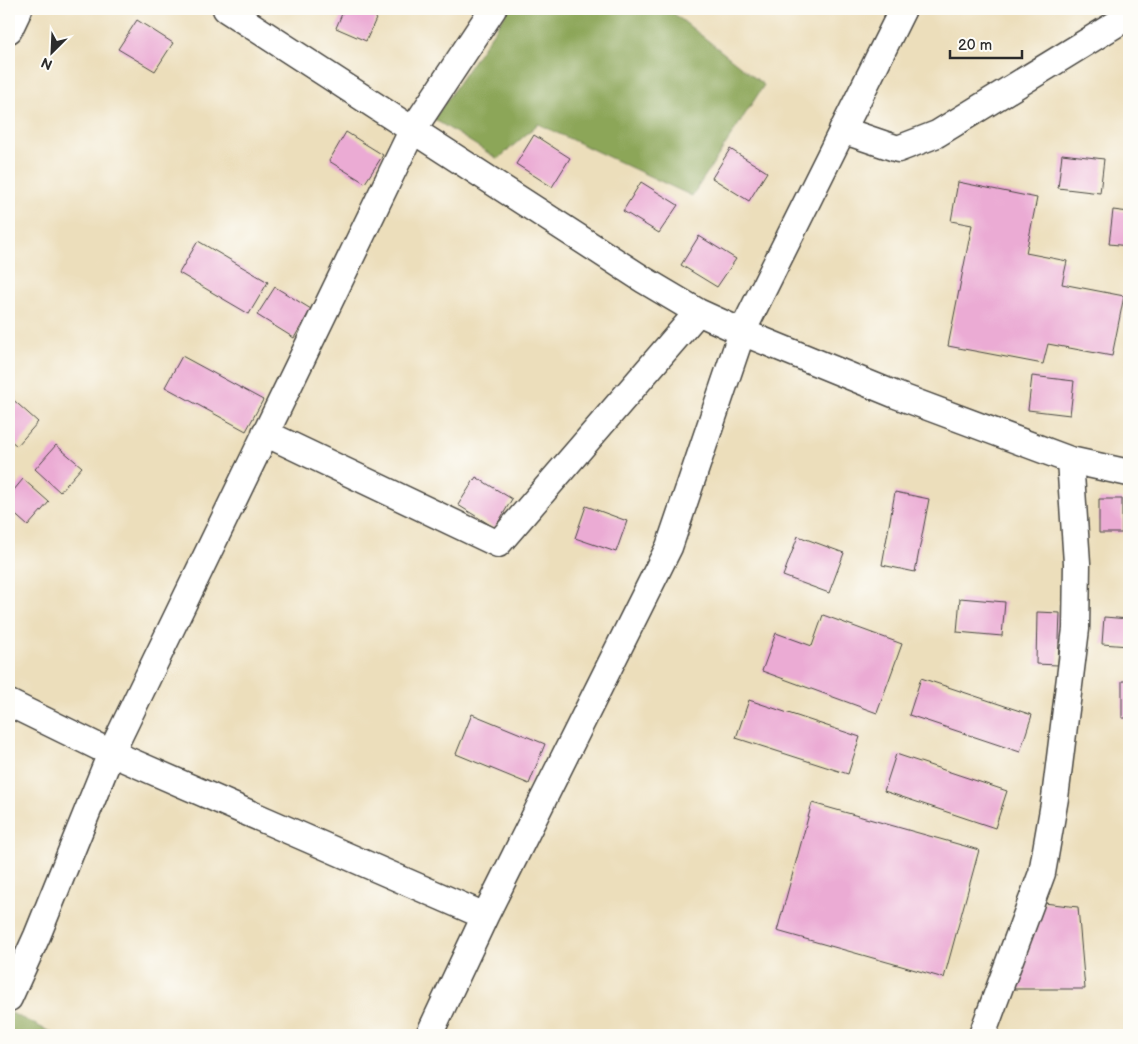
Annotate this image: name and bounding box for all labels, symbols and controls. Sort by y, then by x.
north arrow [28,28,78,78]
scale bar [950,28,1023,60]
text: 20 m [958,36,992,55]
text: N [39,54,55,73]

